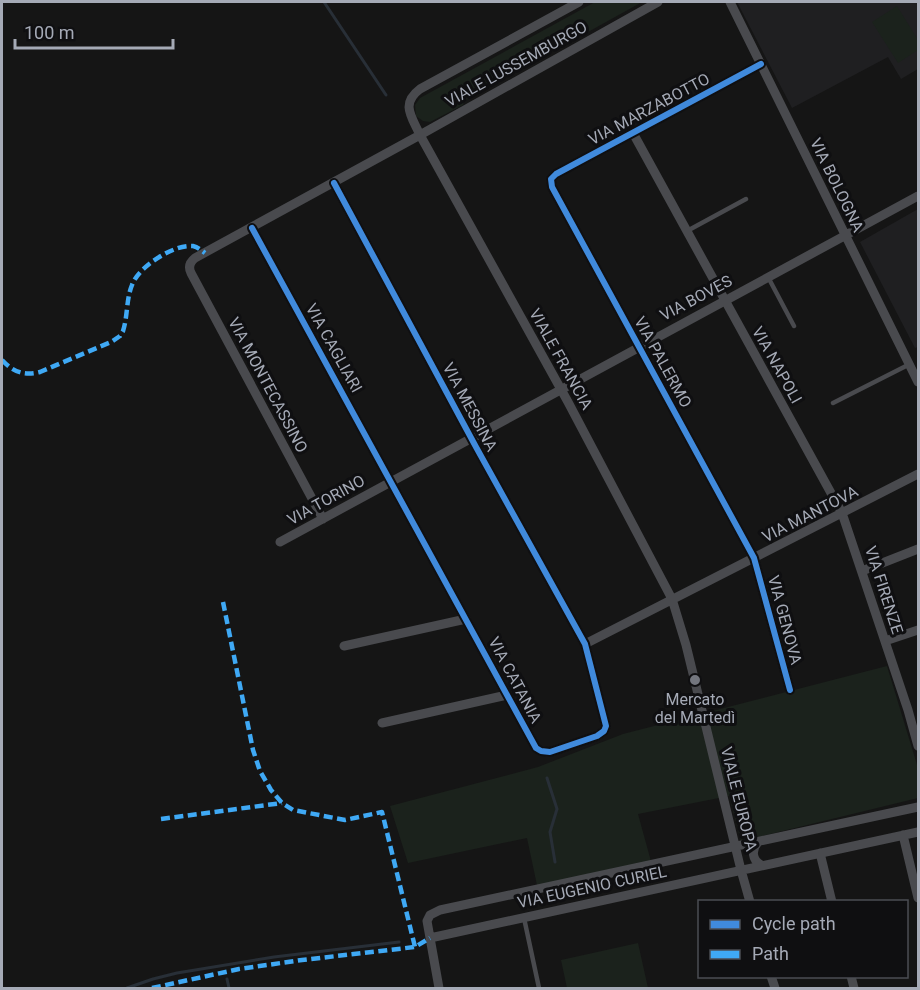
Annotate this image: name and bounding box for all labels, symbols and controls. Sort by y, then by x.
scale bar [15,12,172,50]
street label: VIALE LUSSEMBURGO [442,17,590,111]
text: 100 m [24,22,75,43]
street label: VIA MARZABOTTO [585,69,713,149]
street label: VIA BOLOGNA [806,135,868,236]
street label: VIA BOVES [657,271,735,325]
street label: VIA CAGLIARI [302,300,366,396]
street label: VIALE FRANCIA [525,305,597,413]
street label: VIA PALERMO [630,313,696,411]
street label: VIA MONTECASSINO [224,314,312,456]
street label: VIA NAPOLI [748,323,806,407]
street label: VIA MESSINA [439,359,502,455]
street label: VIA TORINO [284,471,368,529]
street label: VIA MANTOVA [759,481,862,546]
street label: VIA FIRENZE [861,544,907,636]
street label: VIA GENOVA [764,573,806,667]
street label: VIA CATANIA [484,634,546,727]
marker: Mercato del Martedì [688,673,702,687]
place label: Mercato del Martedì [655,690,735,727]
street label: VIALE EUROPA [717,745,761,854]
street label: VIA EUGENIO CURIEL [516,862,669,912]
legend [698,900,908,978]
text: Cycle path [752,913,836,934]
text: Path [752,943,789,964]

